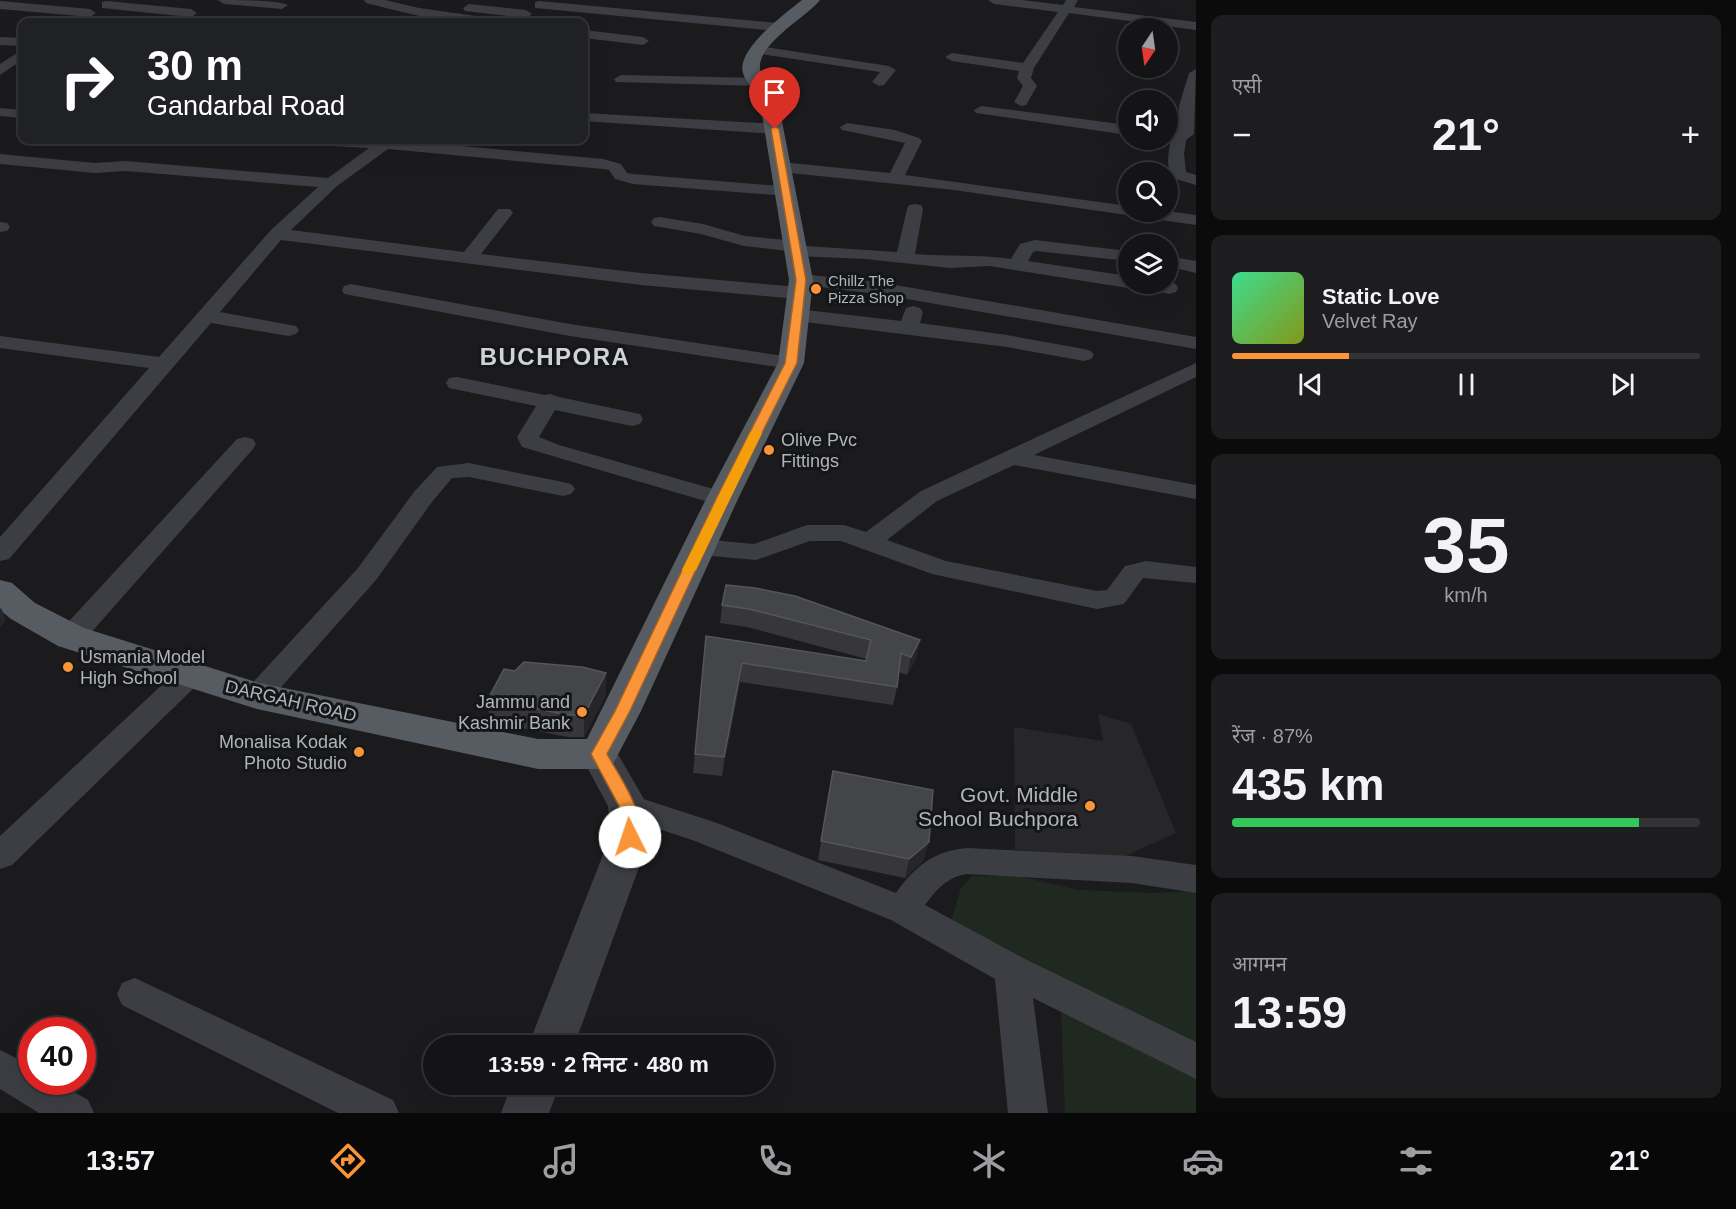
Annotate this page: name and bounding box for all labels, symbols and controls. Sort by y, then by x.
north arrow [1118,18,1178,78]
map controls [1118,18,1178,294]
icon: right [48,42,126,120]
text: 30 m [147,42,243,89]
pin [749,67,800,129]
text: एसी [1232,75,1262,97]
icon: arrive [758,76,791,109]
button: sound [1118,90,1178,150]
text: Gandarbal Road [147,91,345,121]
text: 21° [1432,109,1500,160]
text: − [1232,116,1251,153]
text: + [1681,116,1700,153]
button: search [1118,162,1178,222]
button: layers [1118,234,1178,294]
place label: Chillz The Pizza Shop [828,272,904,306]
marker: Chillz The Pizza Shop [809,282,823,296]
text: Static Love [1322,284,1439,309]
text: Velvet Ray [1322,310,1418,332]
district label: BUCHPORA [480,343,630,370]
icon: previous [1294,368,1327,401]
icon: pause [1450,368,1483,401]
icon: next [1606,368,1639,401]
place label: Olive Pvc Fittings [781,430,857,471]
marker: Olive Pvc Fittings [762,443,776,457]
text: 35 [1423,501,1509,589]
text: km/h [1444,584,1488,606]
place label: Usmania Model High School [80,647,205,688]
marker: Usmania Model High School [61,660,75,674]
street label: DARGAH ROAD [223,676,359,726]
place label: Jammu and Kashmir Bank [458,692,571,733]
marker: Jammu and Kashmir Bank [575,705,589,719]
text: रेंज · 87% [1232,725,1313,747]
place label: Monalisa Kodak Photo Studio [219,732,348,773]
marker: Monalisa Kodak Photo Studio [352,745,366,759]
text: 435 km [1232,759,1385,810]
place label: Govt. Middle School Buchpora [918,783,1078,830]
marker: Govt. Middle School Buchpora [1083,799,1097,813]
position arrow [598,805,662,869]
text: आगमन [1232,953,1287,975]
text: 13:59 [1232,987,1347,1038]
speed limit sign: 40 [18,1017,96,1095]
text: 13:59 · 2 मिनट · 480 m [488,1052,709,1077]
icon: directions [327,1140,369,1182]
icon: music [540,1140,582,1182]
icon: phone [754,1140,796,1182]
icon: climate [968,1140,1010,1182]
icon: car [1182,1140,1224,1182]
icon: filters [1395,1140,1437,1182]
text: 13:57 [86,1146,155,1176]
text: 21° [1609,1146,1650,1176]

